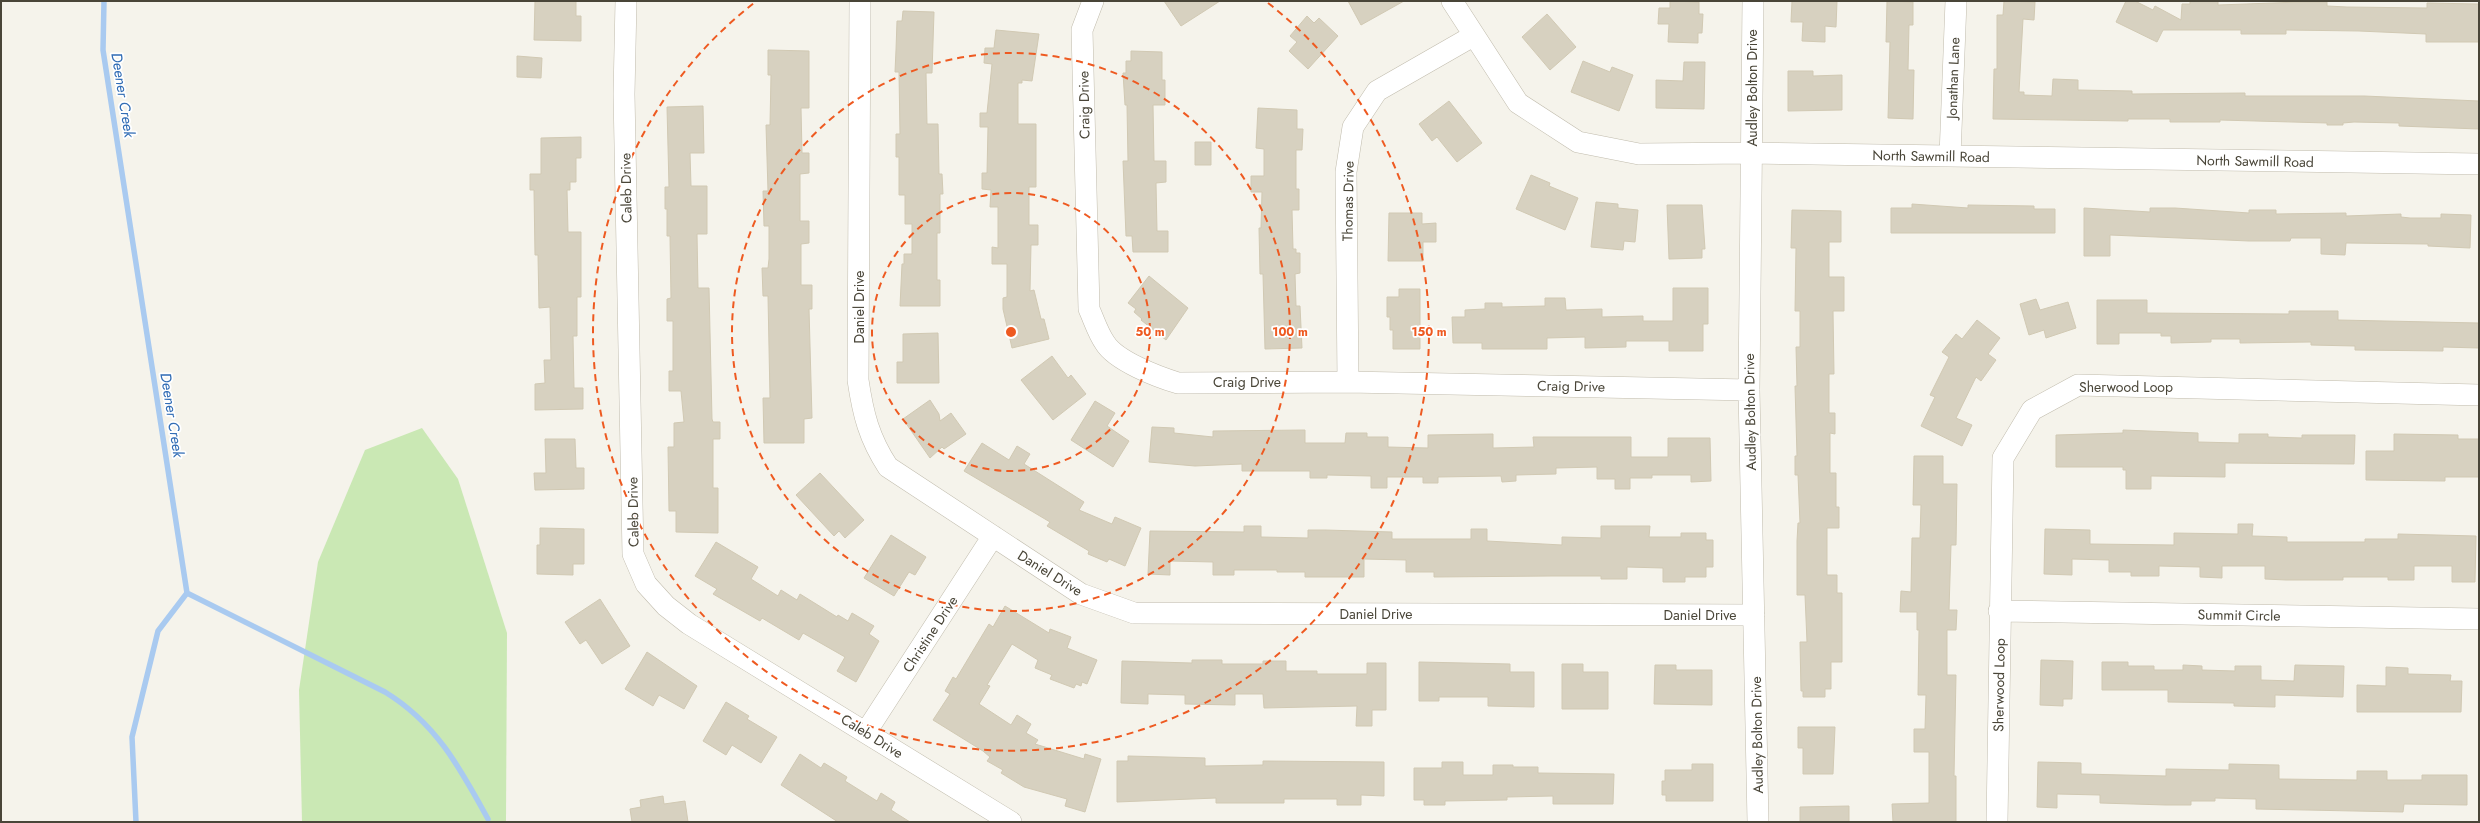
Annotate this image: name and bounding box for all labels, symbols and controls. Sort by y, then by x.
street label: Audley Bolton Drive [1742,29,1762,147]
street label: Jonathan Lane [1942,37,1964,121]
water label: Deener Creek [105,51,141,140]
street label: Craig Drive [1073,71,1095,139]
street label: North Sawmill Road [1872,145,1990,167]
street label: North Sawmill Road [2196,150,2314,172]
street label: Caleb Drive [615,153,637,223]
street label: Thomas Drive [1337,161,1359,241]
street label: Daniel Drive [849,271,869,344]
text: 50 m [1135,323,1165,341]
text: 100 m [1272,323,1308,341]
text: 150 m [1411,323,1447,341]
centre of rings [1004,325,1018,339]
street label: Audley Bolton Drive [1739,353,1761,471]
water label: Deener Creek [154,371,190,460]
street label: Craig Drive [1213,372,1281,392]
street label: Craig Drive [1537,375,1605,397]
street label: Sherwood Loop [2079,377,2173,397]
street label: Caleb Drive [622,477,644,547]
street label: Daniel Drive [1014,545,1086,601]
street label: Christine Drive [898,592,962,676]
street label: Daniel Drive [1340,604,1413,624]
street label: Summit Circle [2197,604,2281,626]
street label: Daniel Drive [1664,605,1737,625]
street label: Sherwood Loop [1988,638,2010,732]
street label: Audley Bolton Drive [1746,676,1768,794]
street label: Caleb Drive [837,709,907,763]

